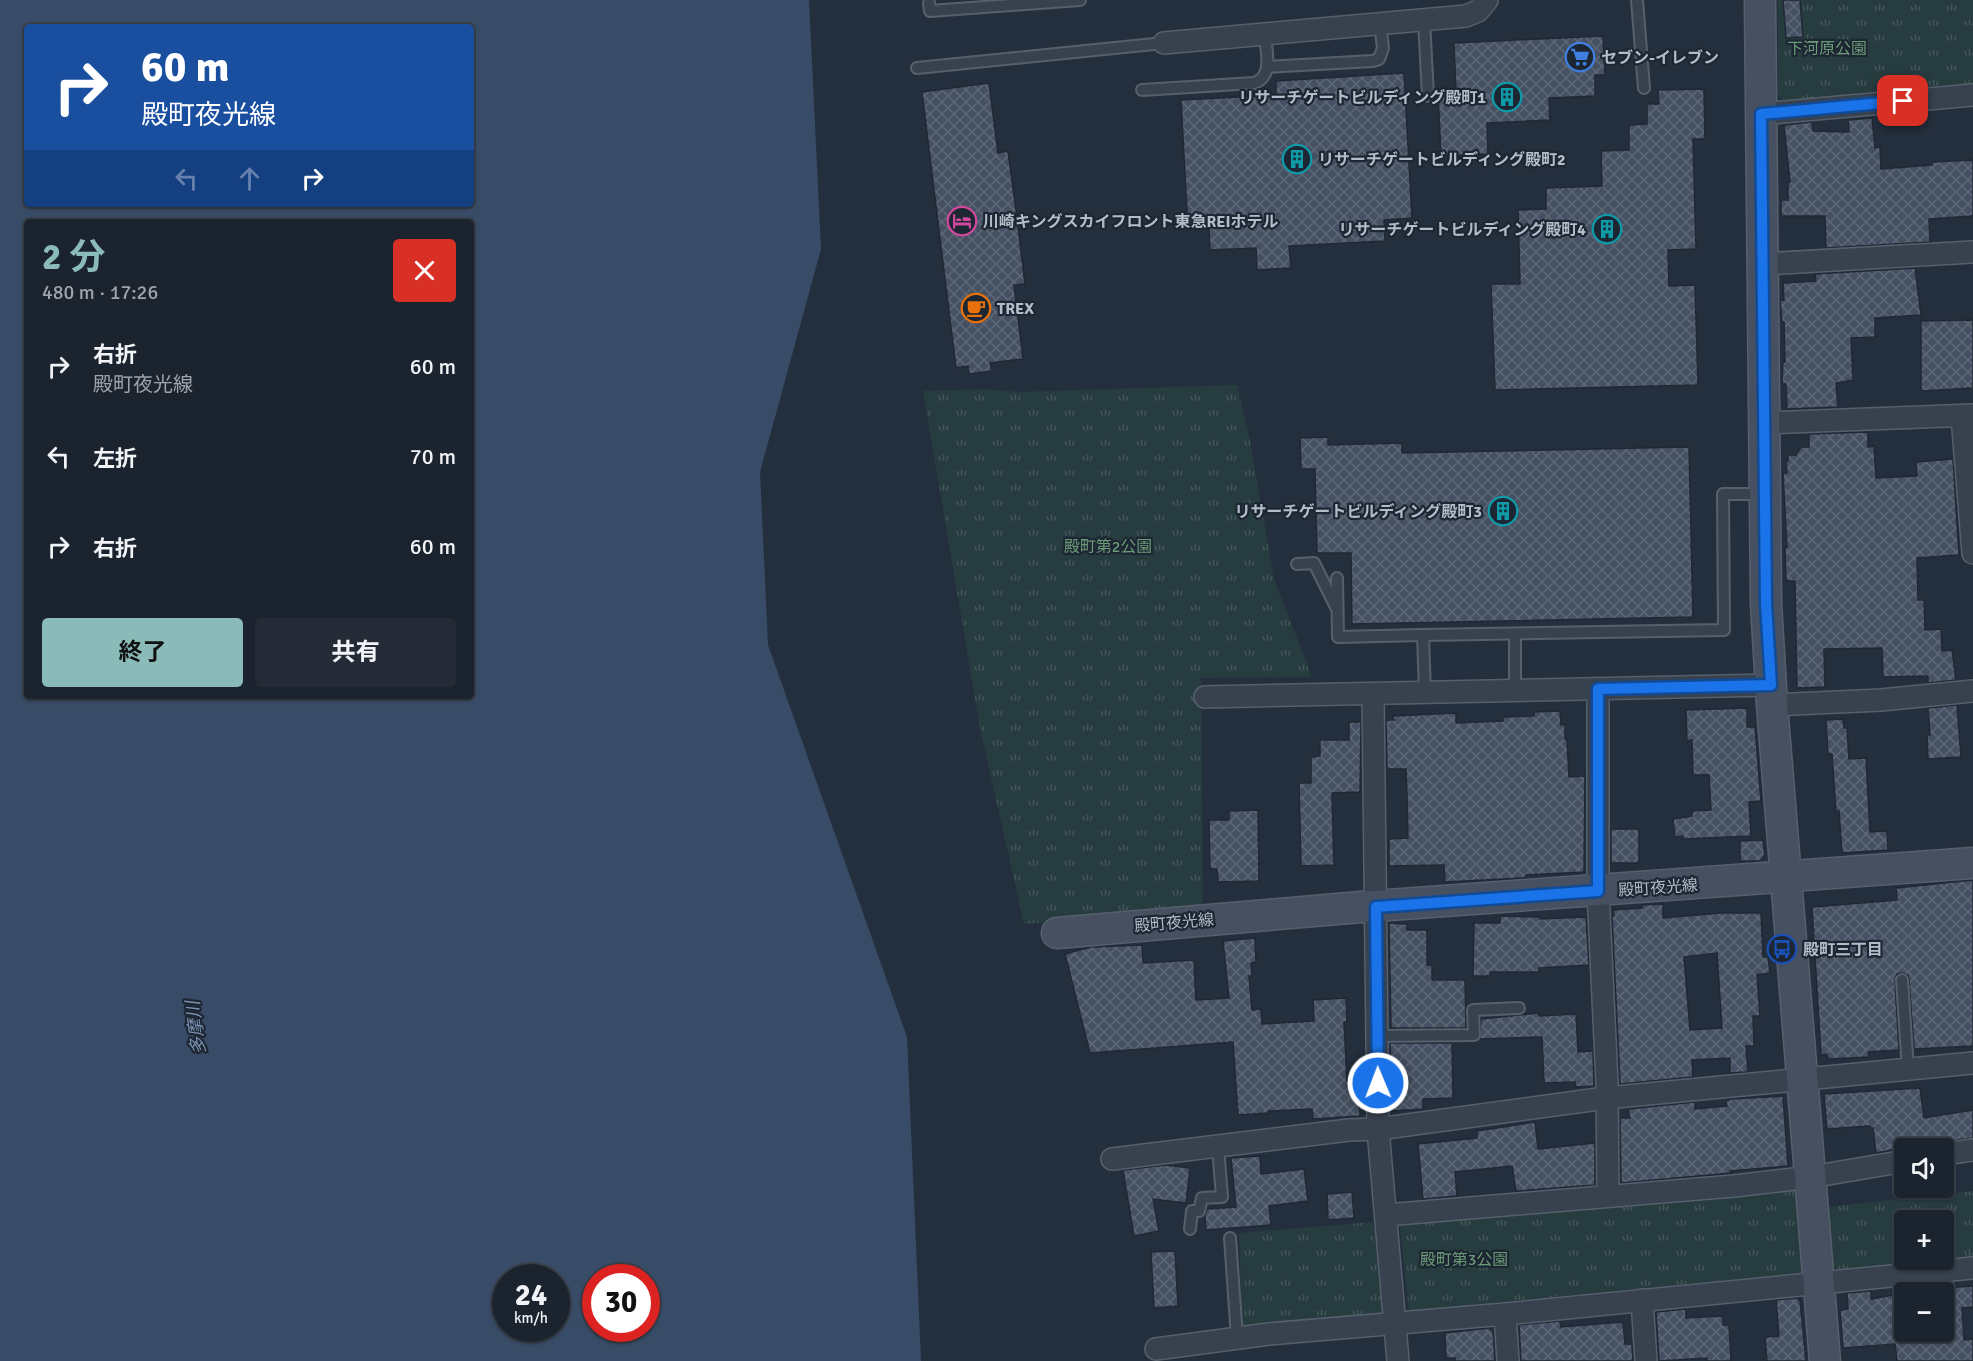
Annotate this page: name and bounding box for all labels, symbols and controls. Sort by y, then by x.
park label: 下河原公園 [1787,39,1867,59]
supermarket icon: セブン-イレブン [1564,41,1596,73]
text: 60 m [141,42,230,93]
icon: right [42,48,120,126]
place label: セブン-イレブン [1601,48,1719,68]
pin [1877,75,1928,126]
building icon: リサーチゲートビルディング殿町1 [1491,81,1523,113]
icon: arrive [1886,84,1919,117]
place label: リサーチゲートビルディング殿町1 [1238,88,1486,108]
text: 殿町夜光線 [141,99,276,132]
building icon: リサーチゲートビルディング殿町2 [1281,143,1313,175]
place label: リサーチゲートビルディング殿町2 [1318,150,1566,170]
icon: left [170,162,203,195]
icon: ahead [233,162,266,195]
icon: right [296,162,329,195]
hotel icon: 川崎キングスカイフロント東急REIホテル [946,205,978,237]
place label: 川崎キングスカイフロント東急REIホテル [983,212,1279,232]
building icon: リサーチゲートビルディング殿町4 [1591,213,1623,245]
place label: リサーチゲートビルディング殿町4 [1338,220,1586,240]
text: 2 分 [42,235,105,280]
button: close [393,239,456,302]
text: 480 m · 17:26 [42,280,158,305]
cafe icon: TREX [960,292,992,324]
place label: TREX [997,299,1034,319]
text: 右折 [93,341,137,368]
icon: right [42,350,75,383]
text: 60 m [410,353,456,380]
text: 殿町夜光線 [93,372,193,397]
icon: left [42,440,75,473]
text: 70 m [410,443,456,470]
text: 左折 [93,445,137,472]
building icon: リサーチゲートビルディング殿町3 [1487,495,1519,527]
place label: リサーチゲートビルディング殿町3 [1234,502,1482,522]
icon: right [42,530,75,563]
text: 60 m [410,533,456,560]
text: 右折 [93,535,137,562]
park label: 殿町第2公園 [1064,537,1152,557]
button: 終了 [42,618,243,687]
button: 共有 [255,618,456,687]
street label: 殿町夜光線 [1617,875,1699,901]
street label: 殿町夜光線 [1133,910,1215,936]
bus stop icon: 殿町三丁目 [1766,933,1798,965]
place label: 殿町三丁目 [1803,940,1883,960]
water label: 多摩川 [182,998,210,1056]
position arrow [1346,1051,1410,1115]
map controls [1894,1138,1954,1342]
button: sound [1894,1138,1954,1198]
button: + [1894,1210,1954,1270]
park label: 殿町第3公園 [1420,1250,1508,1270]
speed limit sign: 30 [582,1264,660,1342]
text: 24 [515,1277,547,1314]
button: − [1894,1282,1954,1342]
text: km/h [514,1309,548,1327]

